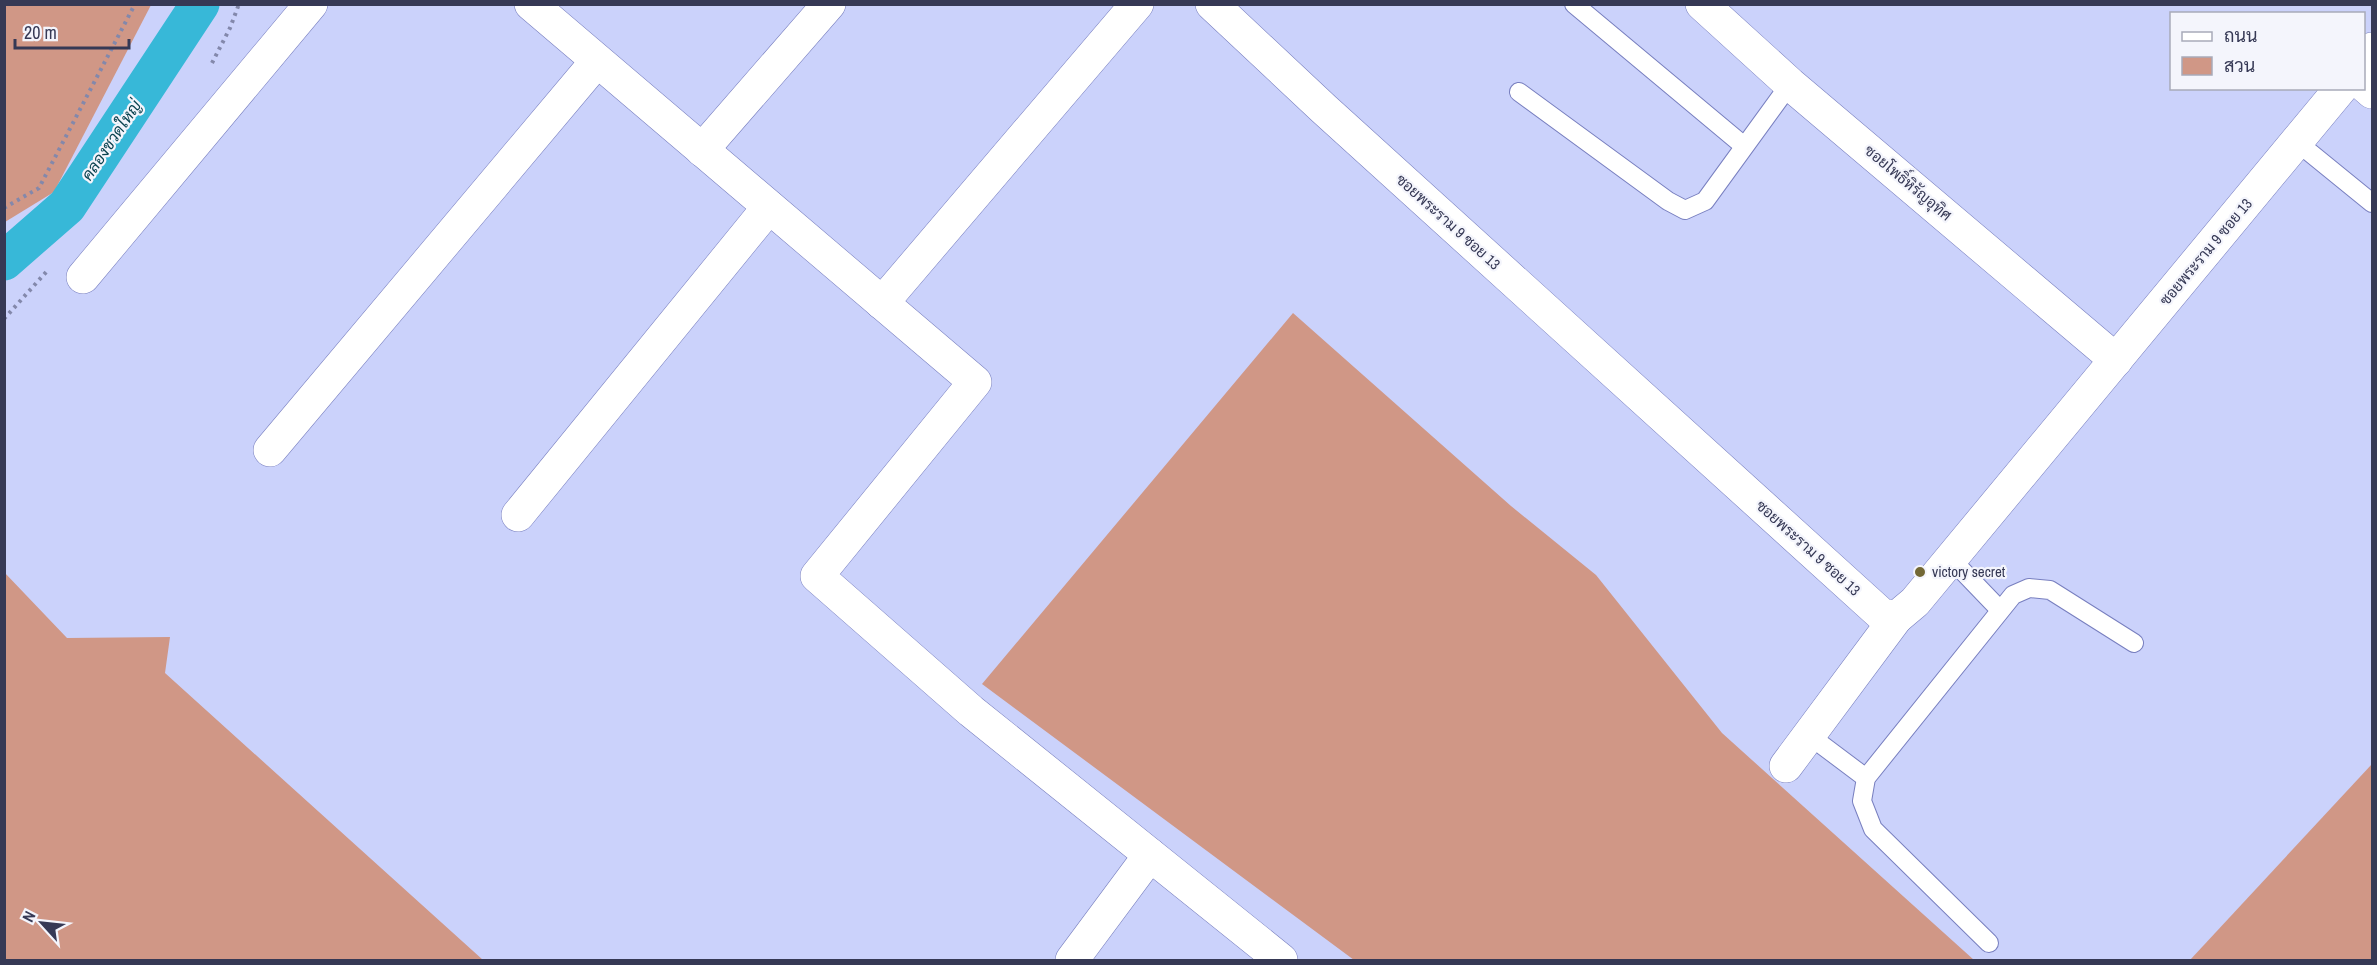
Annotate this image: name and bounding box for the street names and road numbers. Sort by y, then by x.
street label: ซอยโพธิ์หิรัญอุทิศ [1859,137,1959,226]
street label: ซอยพระราม 9 ซอย 13 [1392,169,1505,274]
street label: ซอยพระราม 9 ซอย 13 [2155,194,2257,310]
street label: ซอยพระราม 9 ซอย 13 [1752,495,1865,600]

